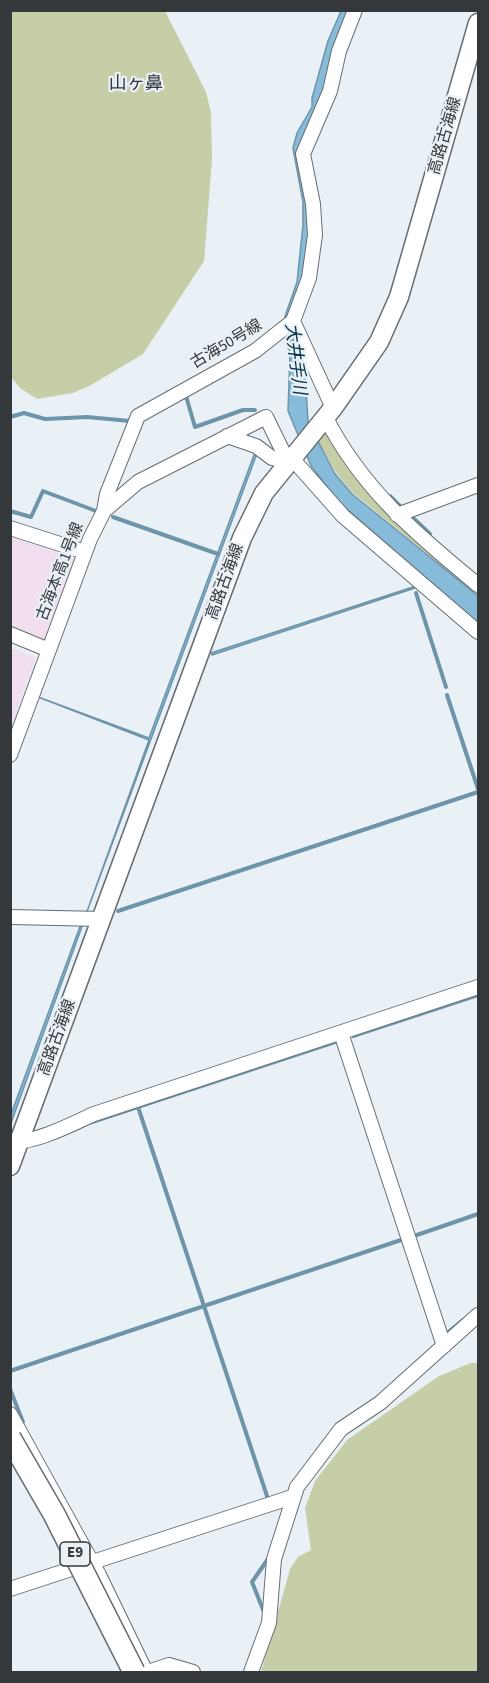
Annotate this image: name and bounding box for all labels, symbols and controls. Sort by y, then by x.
district label: 山ヶ鼻 [109,74,163,96]
street label: 高路古海線 [426,95,466,177]
street label: 古海50号線 [188,316,266,374]
water label: 大井手川 [279,322,309,396]
street label: 古海本高1号線 [33,520,89,624]
street label: 高路古海線 [203,541,249,623]
street label: 高路古海線 [35,997,81,1079]
road number: E9 [60,1542,90,1566]

